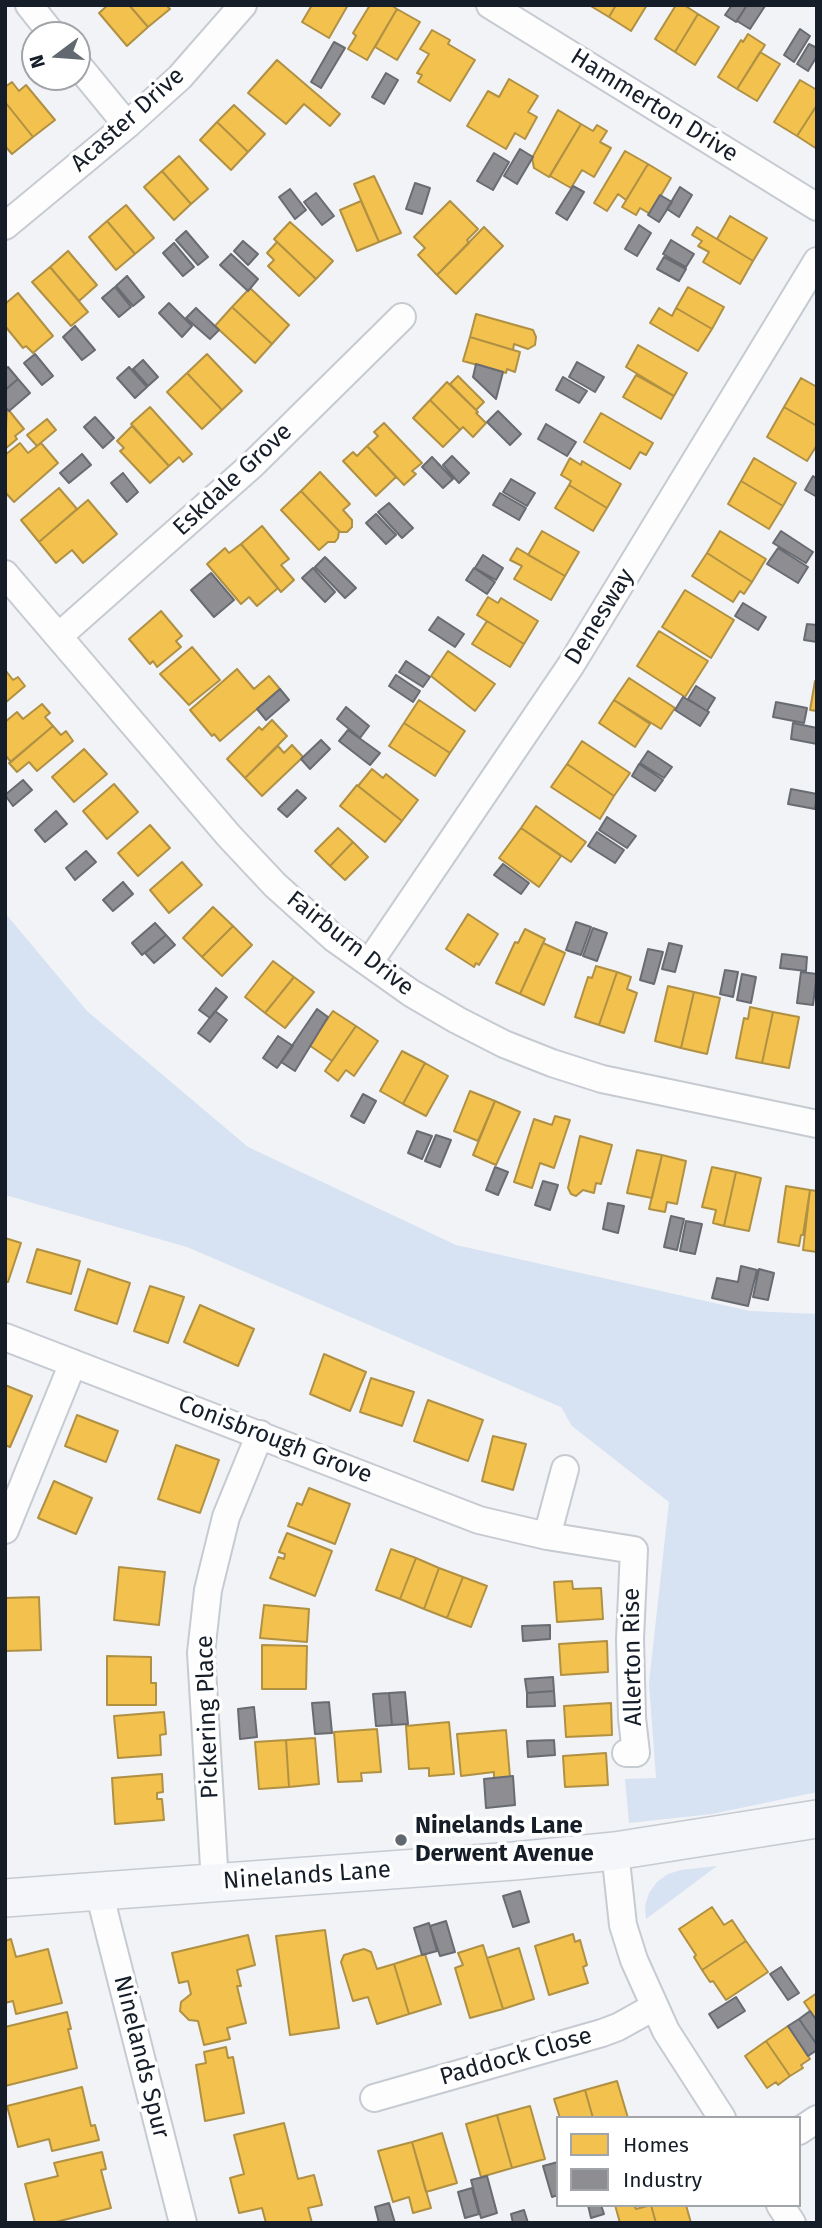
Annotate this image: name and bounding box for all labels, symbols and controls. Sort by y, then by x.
north arrow [21,21,91,91]
street label: Hammerton Drive [565,43,743,169]
text: N [24,52,50,71]
street label: Acaster Drive [65,62,191,178]
street label: Eskdale Grove [168,418,298,542]
street label: Denesway [559,564,641,670]
street label: Fairburn Drive [281,885,419,1003]
street label: Conisbrough Grove [174,1390,376,1490]
street label: Allerton Rise [617,1588,649,1726]
street label: Pickering Place [191,1635,225,1799]
place label: Ninelands Lane Derwent Avenue [415,1812,594,1868]
marker: Ninelands Lane Derwent Avenue [393,1832,409,1848]
street label: Ninelands Lane [222,1856,392,1896]
street label: Ninelands Spur [107,1973,175,2141]
street label: Paddock Close [437,2022,595,2092]
legend [556,2116,801,2207]
text: Homes [623,2132,689,2158]
text: Industry [623,2167,702,2193]

